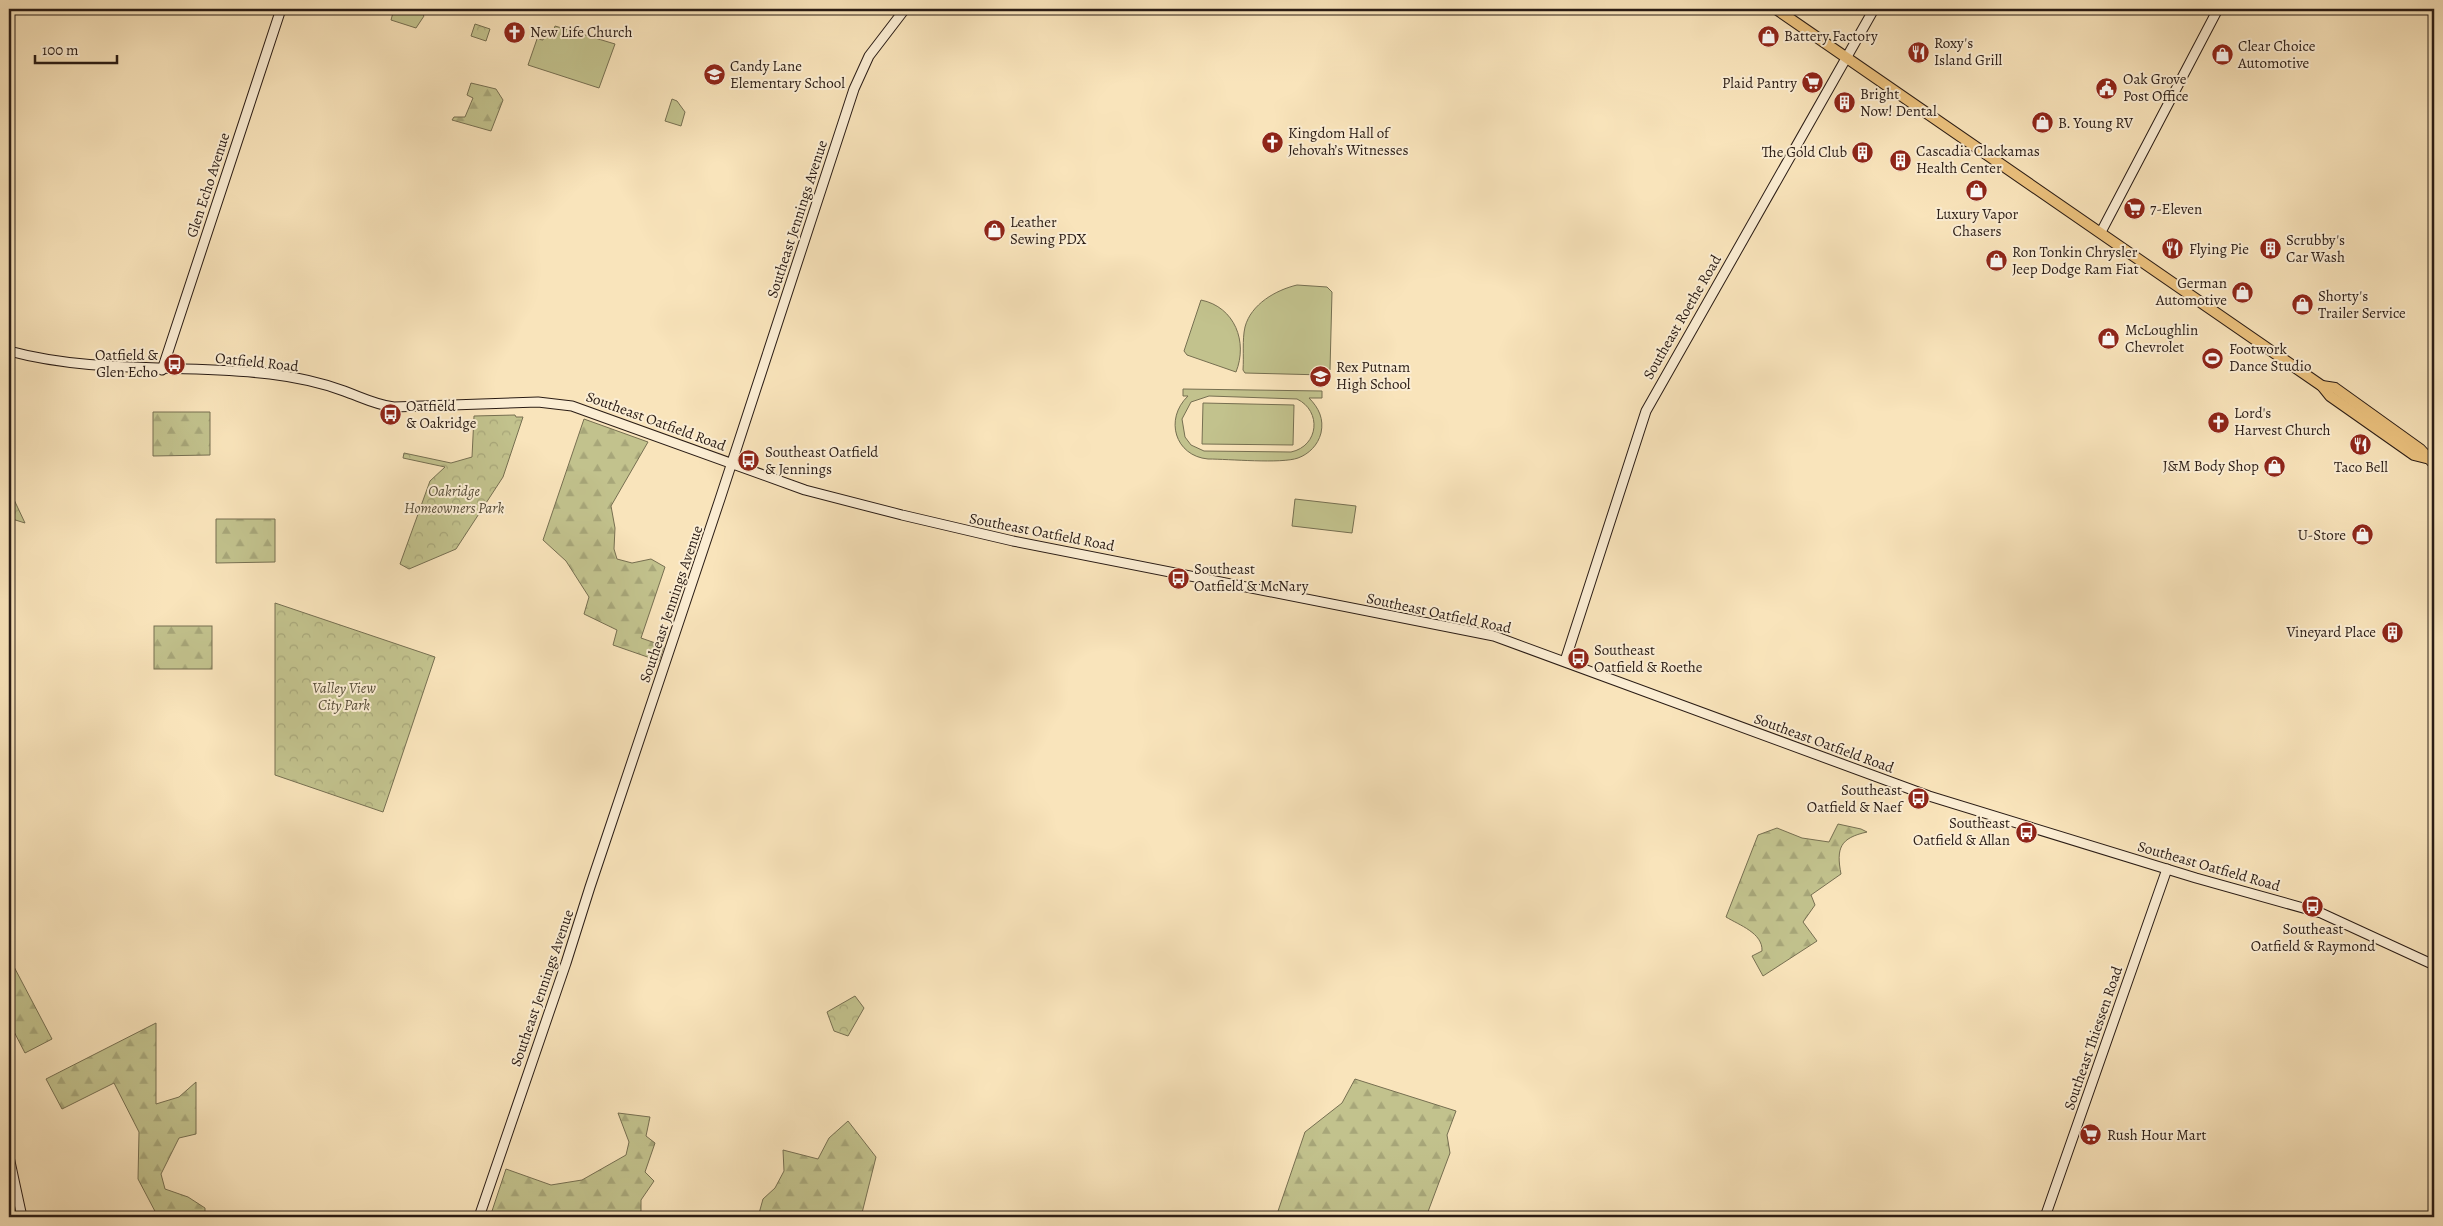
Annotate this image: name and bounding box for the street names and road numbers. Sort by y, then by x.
street label: Glen Echo Avenue [182,130,234,240]
street label: Southeast Jennings Avenue [762,137,832,301]
street label: Southeast Roethe Road [1638,250,1726,383]
street label: Oatfield Road [214,348,301,376]
street label: Southeast Oatfield Road [583,386,730,456]
street label: Southeast Oatfield Road [968,508,1117,556]
street label: Southeast Jennings Avenue [635,523,707,685]
street label: Southeast Oatfield Road [1365,588,1514,638]
street label: Southeast Oatfield Road [1751,708,1898,778]
street label: Southeast Oatfield Road [2135,836,2284,896]
street label: Southeast Jennings Avenue [506,907,578,1069]
street label: Southeast Thiessen Road [2059,963,2127,1113]

